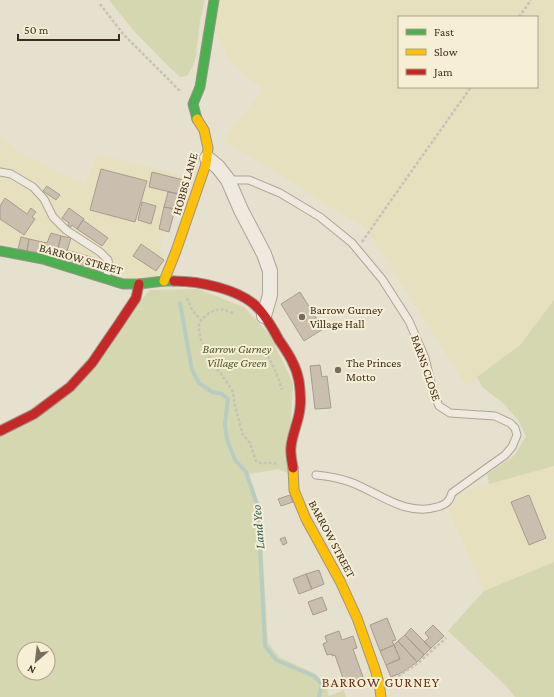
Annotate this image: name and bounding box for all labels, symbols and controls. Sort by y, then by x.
scale bar [18,16,119,42]
legend [398,16,538,88]
text: 50 m [24,23,49,37]
text: Fast [434,25,455,39]
text: Slow [434,45,458,59]
text: Jam [433,65,453,79]
street label: HOBBS LANE [169,151,201,217]
street label: BARROW STREET [38,240,125,278]
place label: Barrow Gurney Village Hall [310,303,383,331]
marker: Barrow Gurney Village Hall [297,312,307,322]
street label: BARNS CLOSE [408,333,444,403]
park label: Barrow Gurney Village Green [203,342,271,370]
place label: The Princes Motto [346,356,402,384]
marker: The Princes Motto [333,365,343,375]
street label: BARROW STREET [306,498,359,581]
water label: Land Yeo [249,504,267,550]
north arrow [16,641,56,681]
text: N [25,663,37,677]
district label: BARROW GURNEY [322,674,440,690]

